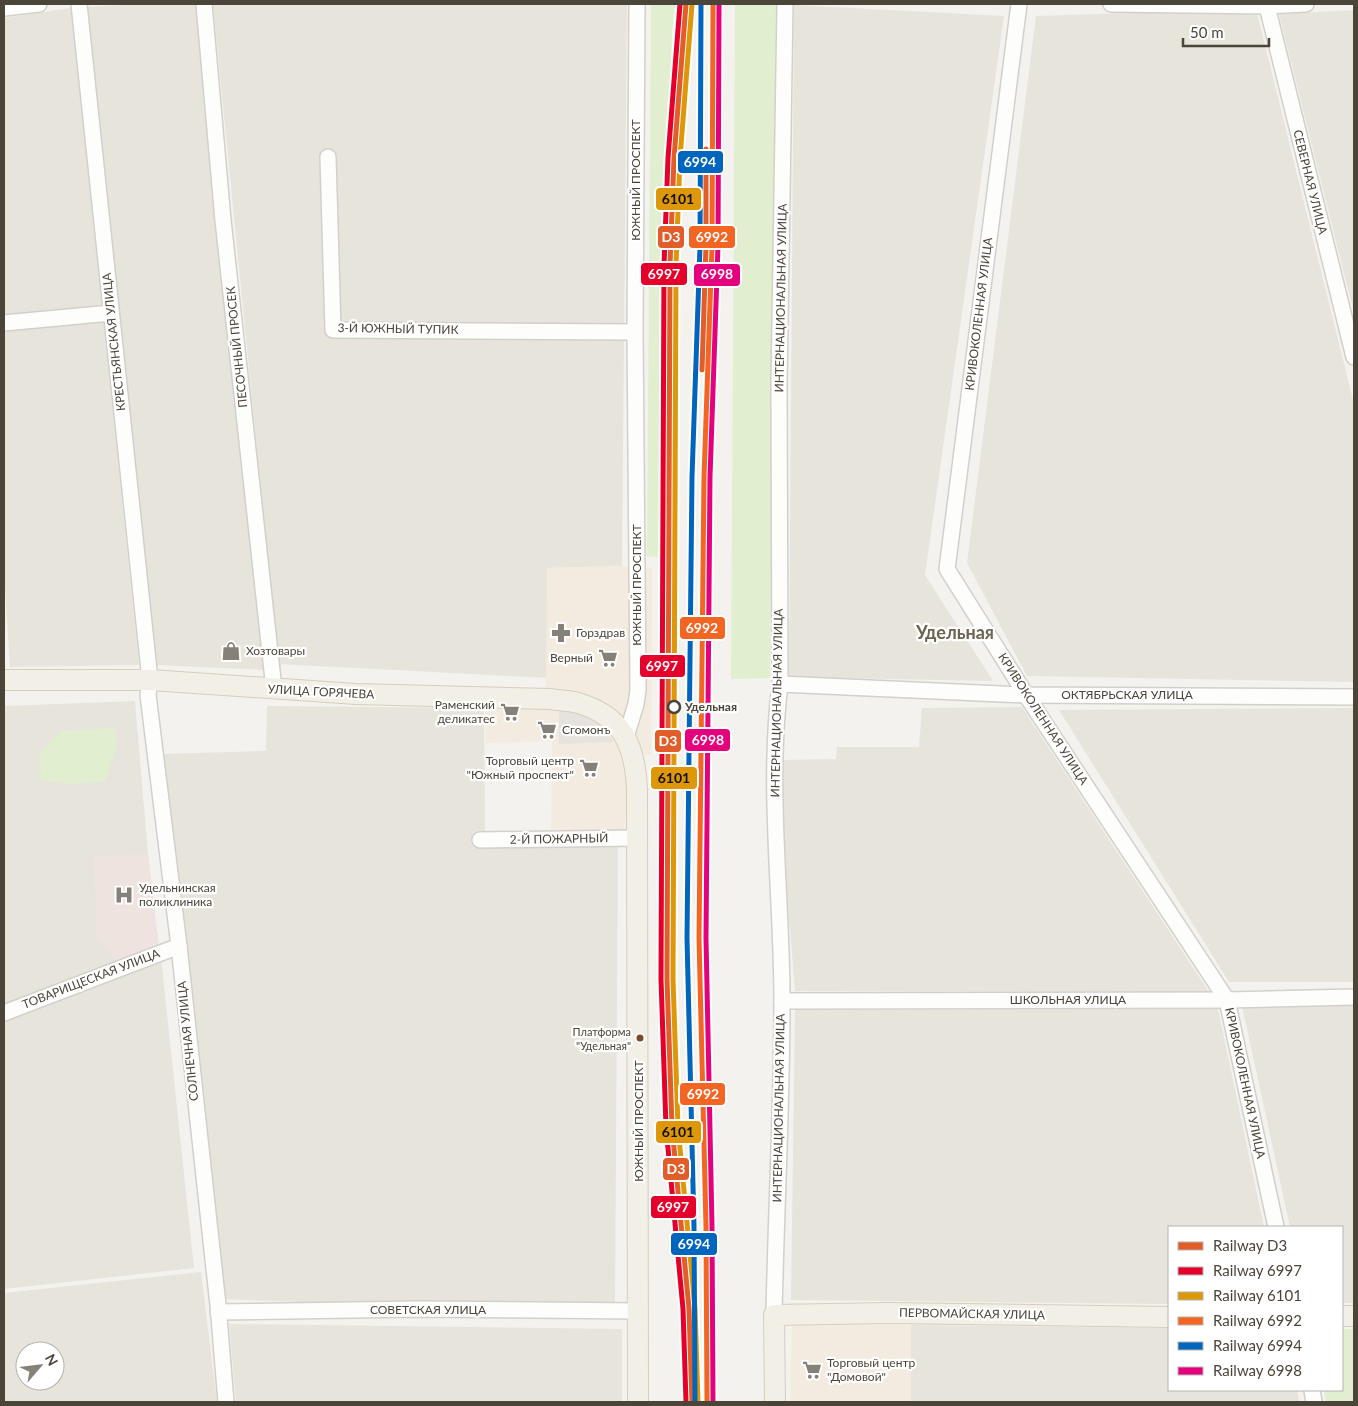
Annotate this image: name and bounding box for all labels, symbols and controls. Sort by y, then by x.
scale bar [1183,15,1269,47]
text: 50 m [1190,23,1224,41]
street label: ЮЖНЫЙ ПРОСПЕКТ [628,119,643,241]
street label: СЕВЕРНАЯ УЛИЦА [1290,128,1331,237]
line badge: 6994 [677,150,724,174]
text: 6994 [684,153,716,170]
line badge: 6101 [655,187,702,211]
text: 6101 [662,190,694,207]
street label: ИНТЕРНАЦИОНАЛЬНАЯ УЛИЦА [771,203,790,393]
line badge: D3 [657,225,685,249]
line badge: 6992 [688,225,736,249]
text: D3 [662,228,680,245]
text: 6992 [696,228,728,245]
street label: КРИВОКОЛЕННАЯ УЛИЦА [962,236,995,391]
line badge: 6997 [640,262,688,286]
line badge: 6998 [693,263,741,287]
text: 6997 [648,265,680,282]
text: 6998 [701,265,733,282]
street label: КРЕСТЬЯНСКАЯ УЛИЦА [99,271,128,412]
street label: ПЕСОЧНЫЙ ПРОСЕК [223,286,250,408]
street label: 3-Й ЮЖНЫЙ ТУПИК [337,320,459,337]
street label: ЮЖНЫЙ ПРОСПЕКТ [629,524,644,646]
street label: ИНТЕРНАЦИОНАЛЬНАЯ УЛИЦА [767,608,786,798]
line badge: 6992 [679,616,726,640]
text: 6992 [686,619,718,636]
district label: Удельная [915,621,994,643]
pharmacy icon: Горздрав [550,622,572,644]
place label: Горздрав [576,625,625,640]
shop icon: Хозтовары [220,640,242,662]
place label: Хозтовары [246,643,305,658]
supermarket icon: Верный [597,647,619,669]
place label: Верный [550,650,593,665]
street label: КРИВОКОЛЕННАЯ УЛИЦА [995,650,1092,788]
line badge: 6997 [639,654,686,678]
text: 6997 [646,657,678,674]
street label: УЛИЦА ГОРЯЧЕВА [267,681,376,702]
street label: ОКТЯБРЬСКАЯ УЛИЦА [1061,687,1194,702]
place label: Раменский деликатес [435,697,495,726]
place label: Удельная [684,699,737,714]
marker: Удельная [667,700,681,714]
supermarket icon: Раменский деликатес [499,701,521,723]
supermarket icon: Сгомонъ [536,719,558,741]
place label: Сгомонъ [562,722,611,737]
line badge: 6998 [684,728,731,752]
line badge: D3 [654,729,682,753]
text: 6998 [692,731,724,748]
text: D3 [659,732,677,749]
place label: Торговый центр "Южный проспект" [467,753,574,782]
supermarket icon: Торговый центр "Южный проспект" [578,757,600,779]
line badge: 6101 [650,766,698,790]
text: 6101 [658,769,690,786]
street label: 2-Й ПОЖАРНЫЙ [510,830,608,847]
place label: Удельнинская поликлиника [139,880,216,909]
hospital icon: Удельнинская поликлиника [113,884,135,906]
street label: ТОВАРИЩЕСКАЯ УЛИЦА [20,945,162,1012]
street label: СОЛНЕЧНАЯ УЛИЦА [174,980,201,1102]
street label: ШКОЛЬНАЯ УЛИЦА [1010,992,1127,1007]
street label: КРИВОКОЛЕННАЯ УЛИЦА [1222,1006,1269,1161]
street label: ИНТЕРНАЦИОНАЛЬНАЯ УЛИЦА [769,1013,788,1203]
place label: Платформа "Удельная" [573,1025,631,1052]
marker: Платформа "Удельная" [635,1033,645,1043]
street label: ЮЖНЫЙ ПРОСПЕКТ [631,1060,646,1182]
line badge: 6992 [679,1082,726,1106]
text: 6992 [687,1085,719,1102]
line badge: 6101 [655,1120,702,1144]
text: 6101 [662,1123,694,1140]
line badge: D3 [662,1157,690,1181]
text: D3 [667,1160,685,1177]
line badge: 6997 [650,1195,697,1219]
text: 6997 [657,1198,689,1215]
legend [1168,1226,1343,1391]
line badge: 6994 [670,1232,718,1256]
text: 6994 [678,1235,710,1252]
text: Railway D3 [1213,1236,1287,1254]
text: Railway 6997 [1213,1261,1302,1279]
text: Railway 6101 [1213,1286,1302,1304]
street label: СОВЕТСКАЯ УЛИЦА [370,1302,487,1317]
street label: ПЕРВОМАЙСКАЯ УЛИЦА [899,1305,1046,1322]
text: Railway 6992 [1213,1311,1302,1329]
text: Railway 6994 [1213,1336,1302,1354]
north arrow [15,1341,65,1391]
text: N [42,1351,62,1368]
place label: Торговый центр "Домовой" [827,1355,916,1384]
supermarket icon: Торговый центр "Домовой" [801,1359,823,1381]
text: Railway 6998 [1213,1361,1302,1379]

